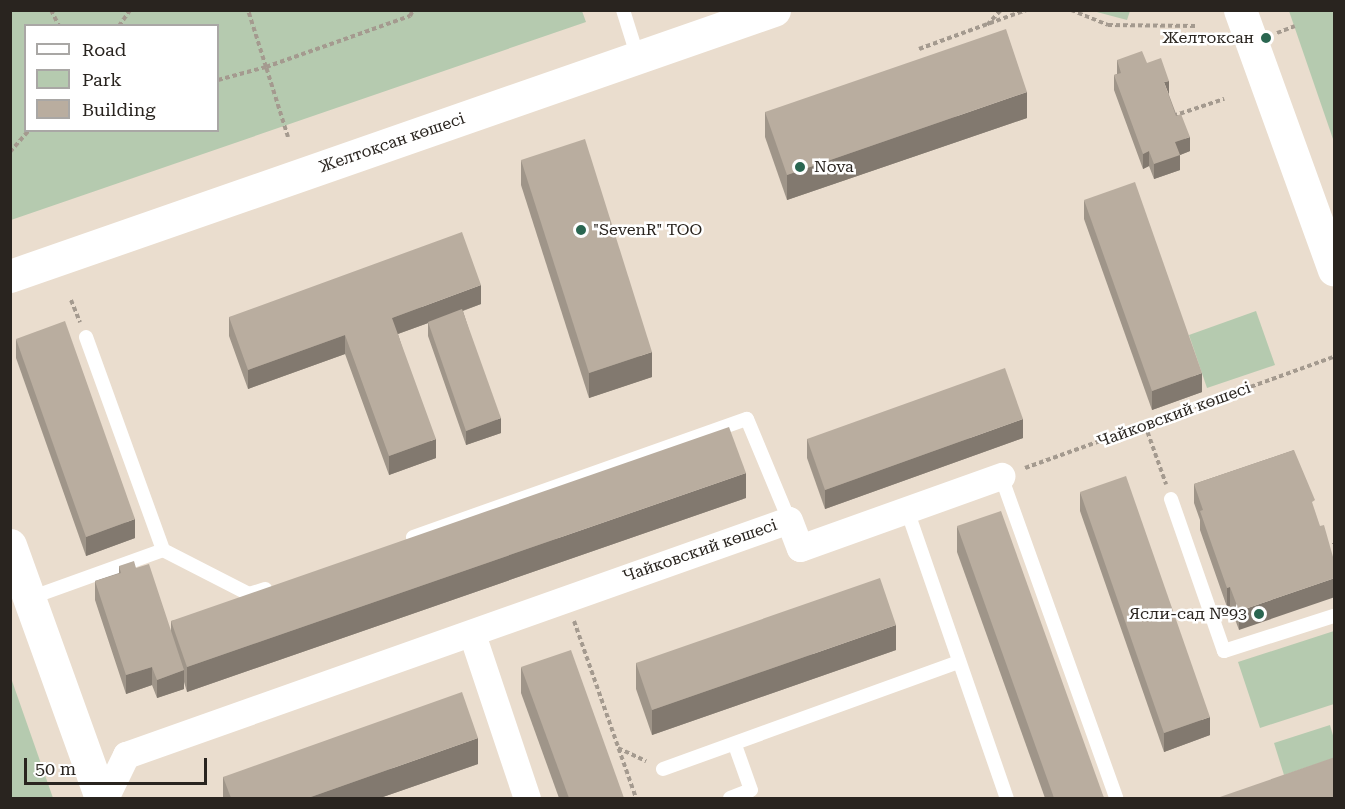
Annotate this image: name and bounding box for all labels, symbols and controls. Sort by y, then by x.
legend [24,24,219,132]
place label: Желтоксан [1162,28,1254,48]
marker: Желтоксан [1259,31,1273,45]
text: Road [82,39,126,60]
text: Park [82,69,122,90]
text: Building [82,99,156,120]
street label: Желтоқсан көшесі [317,109,467,177]
place label: Nova [814,157,854,177]
marker: Nova [791,158,809,176]
place label: "SevenR" ТОО [593,220,702,240]
marker: "SevenR" ТОО [574,223,588,237]
street label: Чайковский көшесі [1095,378,1253,452]
street label: Чайковский көшесі [620,516,780,586]
place label: Ясли-сад №93 [1129,604,1247,624]
marker: Ясли-сад №93 [1252,607,1266,621]
scale bar [27,746,210,784]
text: 50 m [35,758,76,779]

